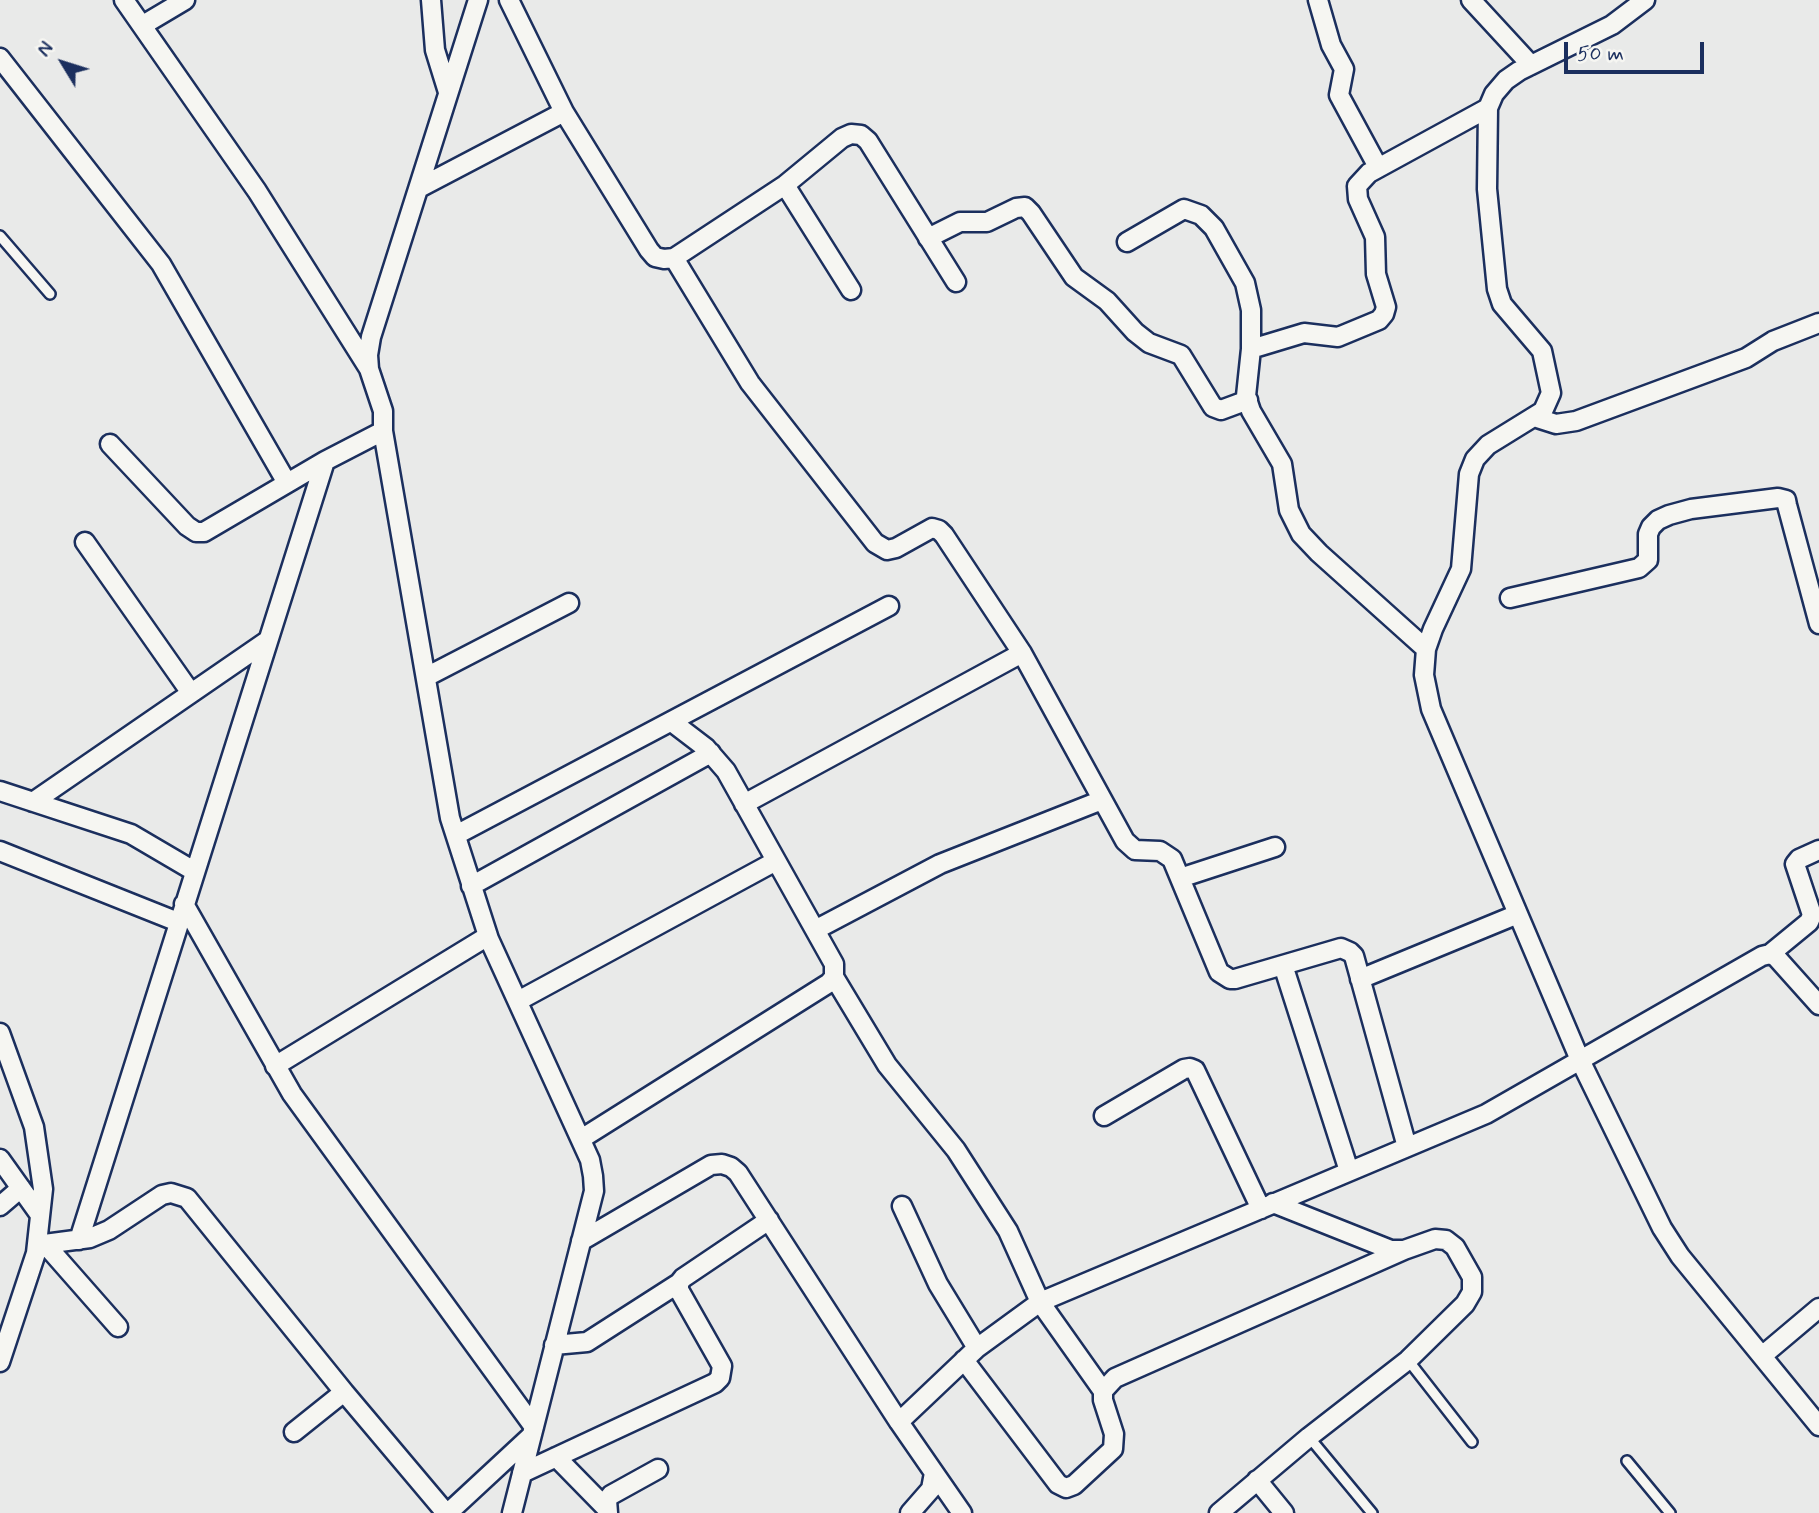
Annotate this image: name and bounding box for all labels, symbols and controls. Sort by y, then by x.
north arrow [28,28,98,98]
scale bar [1567,28,1707,72]
text: N [32,37,60,62]
text: 50 m [1577,40,1624,68]

